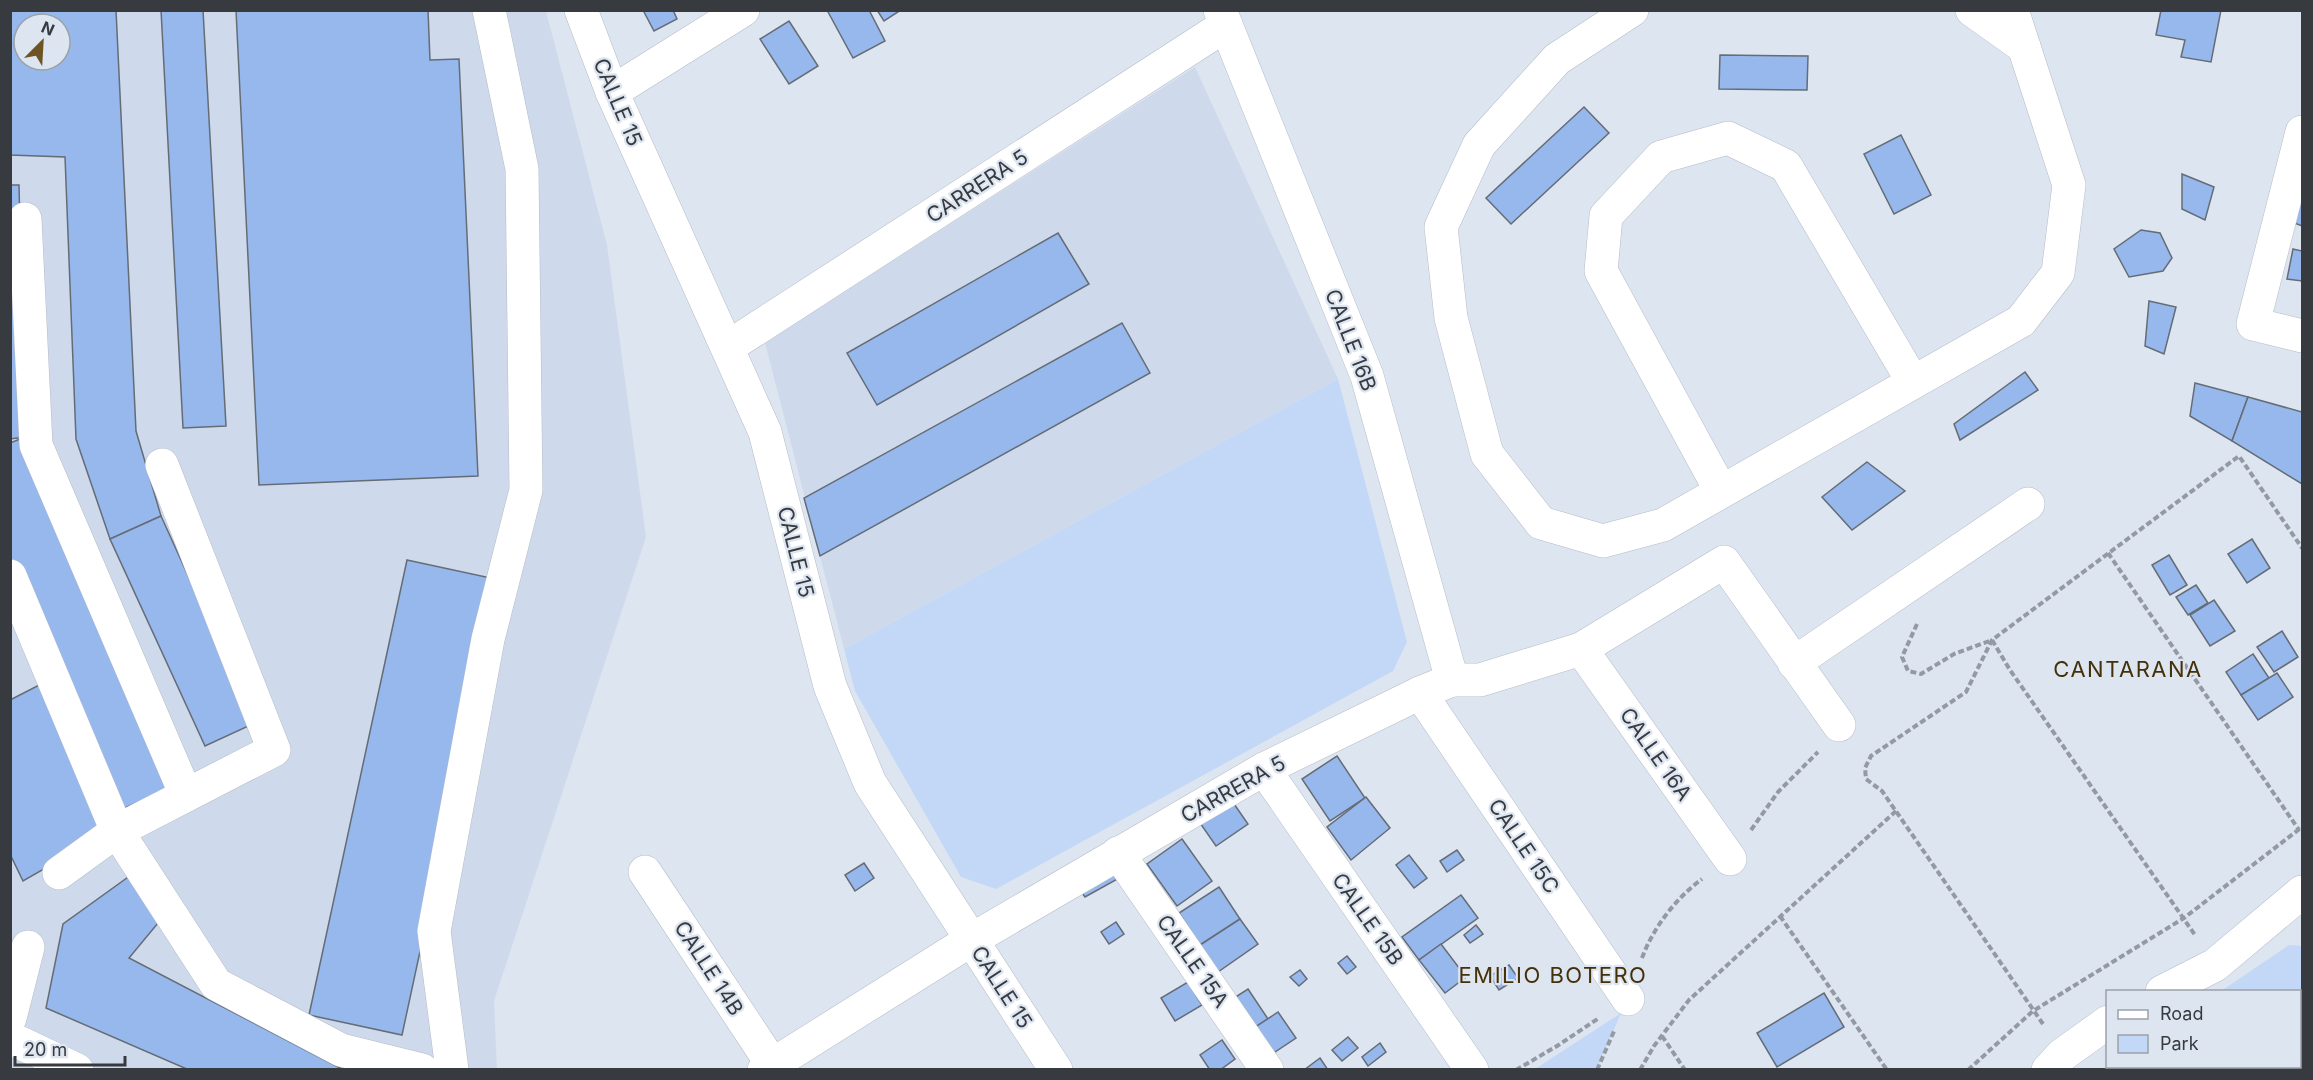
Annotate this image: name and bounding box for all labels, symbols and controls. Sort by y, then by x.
north arrow [12,12,72,72]
text: N [38,17,58,40]
street label: CALLE 15 [588,54,648,150]
street label: CARRERA 5 [922,144,1032,228]
street label: CALLE 16B [1320,286,1382,394]
street label: CALLE 15 [773,504,819,600]
district label: CANTARANA [2053,656,2203,682]
street label: CALLE 16A [1615,703,1697,805]
street label: CARRERA 5 [1176,750,1290,828]
street label: CALLE 15C [1483,794,1565,898]
street label: CALLE 15B [1327,868,1409,970]
street label: CALLE 15A [1152,910,1234,1012]
street label: CALLE 14B [669,916,749,1020]
street label: CALLE 15 [966,941,1038,1033]
district label: EMILIO BOTERO [1459,962,1647,988]
legend [2106,990,2301,1068]
text: Road [2160,1003,2203,1024]
scale bar [15,1029,124,1067]
text: Park [2160,1033,2199,1054]
text: 20 m [24,1039,67,1060]

